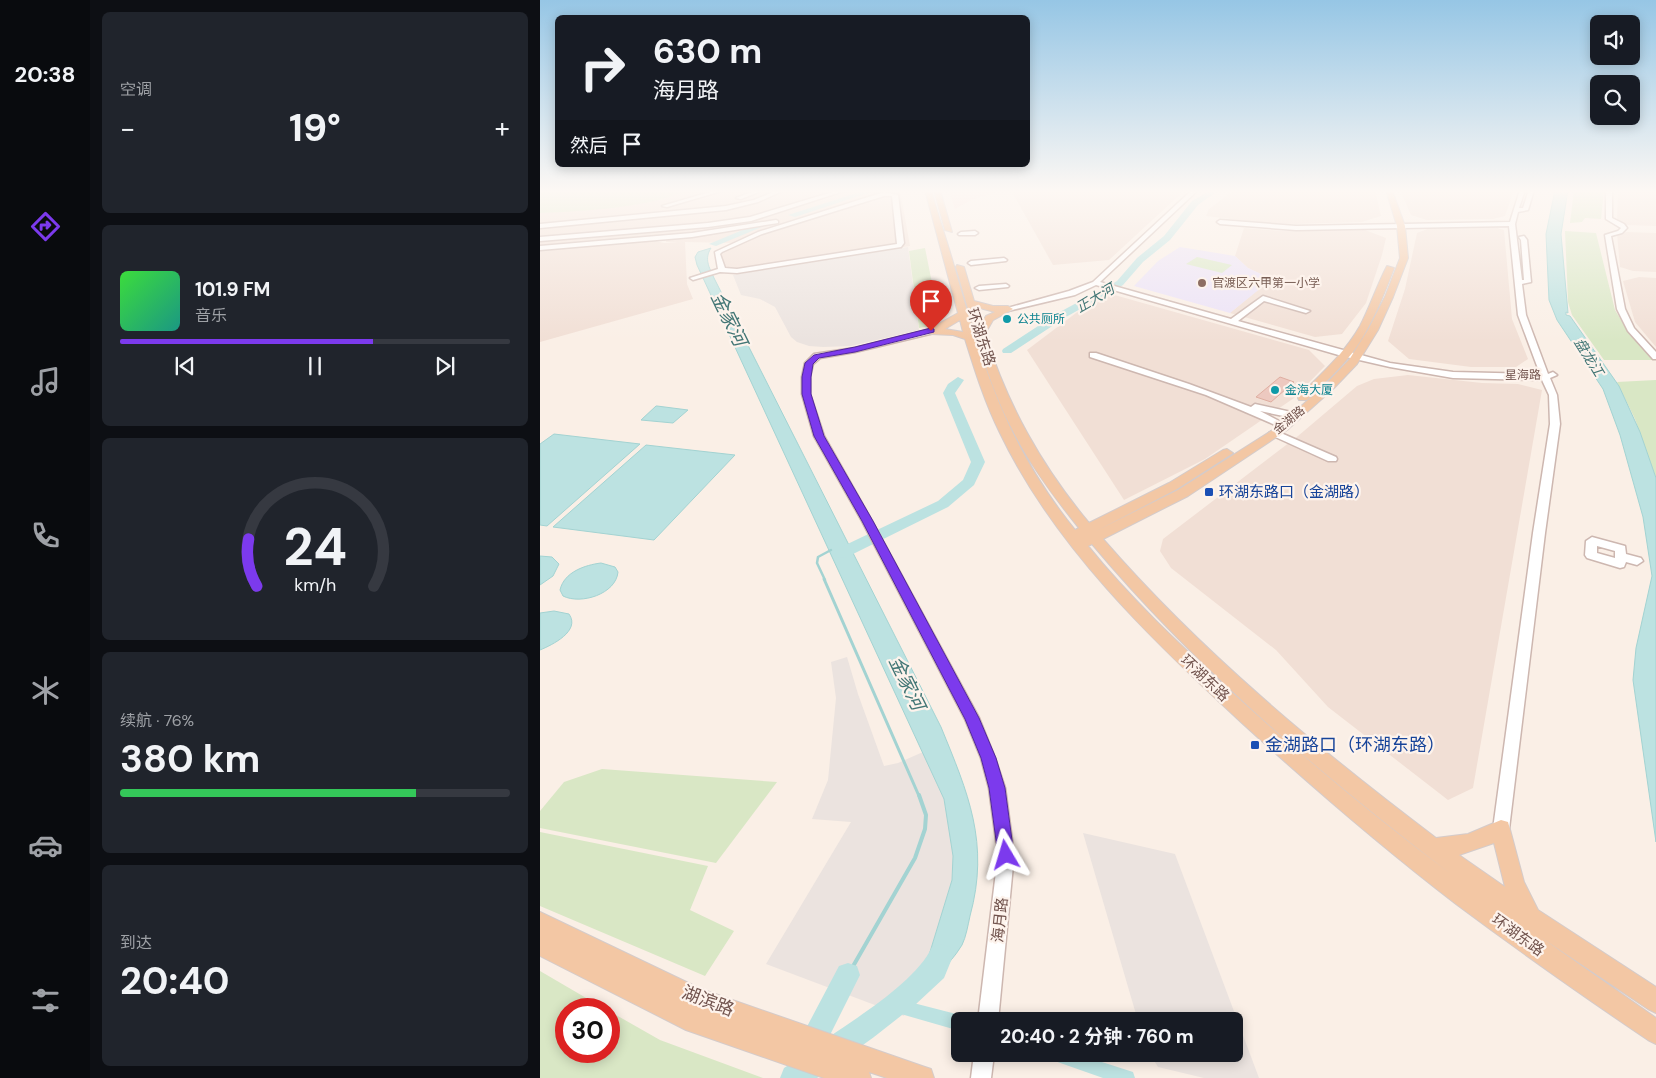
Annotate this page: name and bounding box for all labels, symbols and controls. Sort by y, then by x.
map controls [1590,15,1640,125]
button: sound [1590,15,1640,65]
text: 630 m [653,28,762,74]
icon: right [570,35,635,100]
text: 20:38 [15,60,75,89]
button: search [1590,75,1640,125]
text: 海月路 [653,76,719,105]
text: 空调 [120,79,152,100]
text: 19° [289,103,341,153]
text: − [120,110,135,147]
text: + [495,110,510,147]
icon: arrive [618,130,646,158]
text: 然后 [570,133,608,158]
icon: directions [28,209,63,244]
place label: 官渡区六甲第一小学 [1212,275,1320,291]
text: 101.9 FM [195,277,270,302]
marker: 官渡区六甲第一小学 [1196,277,1208,289]
water label: 正大河 [1072,278,1120,317]
pin [910,280,952,331]
icon: arrive [917,287,945,315]
water label: 金家河 [705,288,754,354]
text: 音乐 [195,305,227,326]
street label: 环湖东路 [962,305,1000,369]
place label: 公共厕所 [1017,311,1065,327]
marker: 公共厕所 [1001,313,1013,325]
water label: 盘龙江 [1570,334,1609,381]
icon: previous [171,352,199,380]
icon: pause [301,352,329,380]
icon: next [431,352,459,380]
icon: music [28,364,63,399]
street label: 星海路 [1505,367,1541,383]
place label: 金海大厦 [1285,382,1333,398]
marker: 金海大厦 [1269,384,1281,396]
street label: 金湖路 [1270,402,1308,438]
place label: 环湖东路口（金湖路） [1219,482,1369,502]
marker: 环湖东路口（金湖路） [1203,486,1215,498]
text: 24 [283,513,347,581]
icon: phone [28,518,63,553]
text: km/h [294,573,336,597]
street label: 环湖东路 [1176,650,1234,706]
water label: 金家河 [883,652,932,718]
icon: climate [28,673,63,708]
text: 续航 · 76% [120,710,194,731]
place label: 金湖路口（环湖东路） [1265,733,1445,757]
text: 380 km [120,734,260,784]
marker: 金湖路口（环湖东路） [1249,739,1261,751]
icon: car [28,828,63,863]
position arrow [979,828,1031,880]
street label: 海月路 [988,897,1012,943]
street label: 环湖东路 [1488,909,1548,961]
text: 到达 [120,932,152,953]
text: 20:40 [120,956,230,1006]
street label: 湖滨路 [678,980,738,1022]
icon: filters [28,983,63,1018]
speed limit sign: 30 [555,998,620,1063]
text: 20:40 · 2 分钟 · 760 m [1000,1024,1194,1049]

